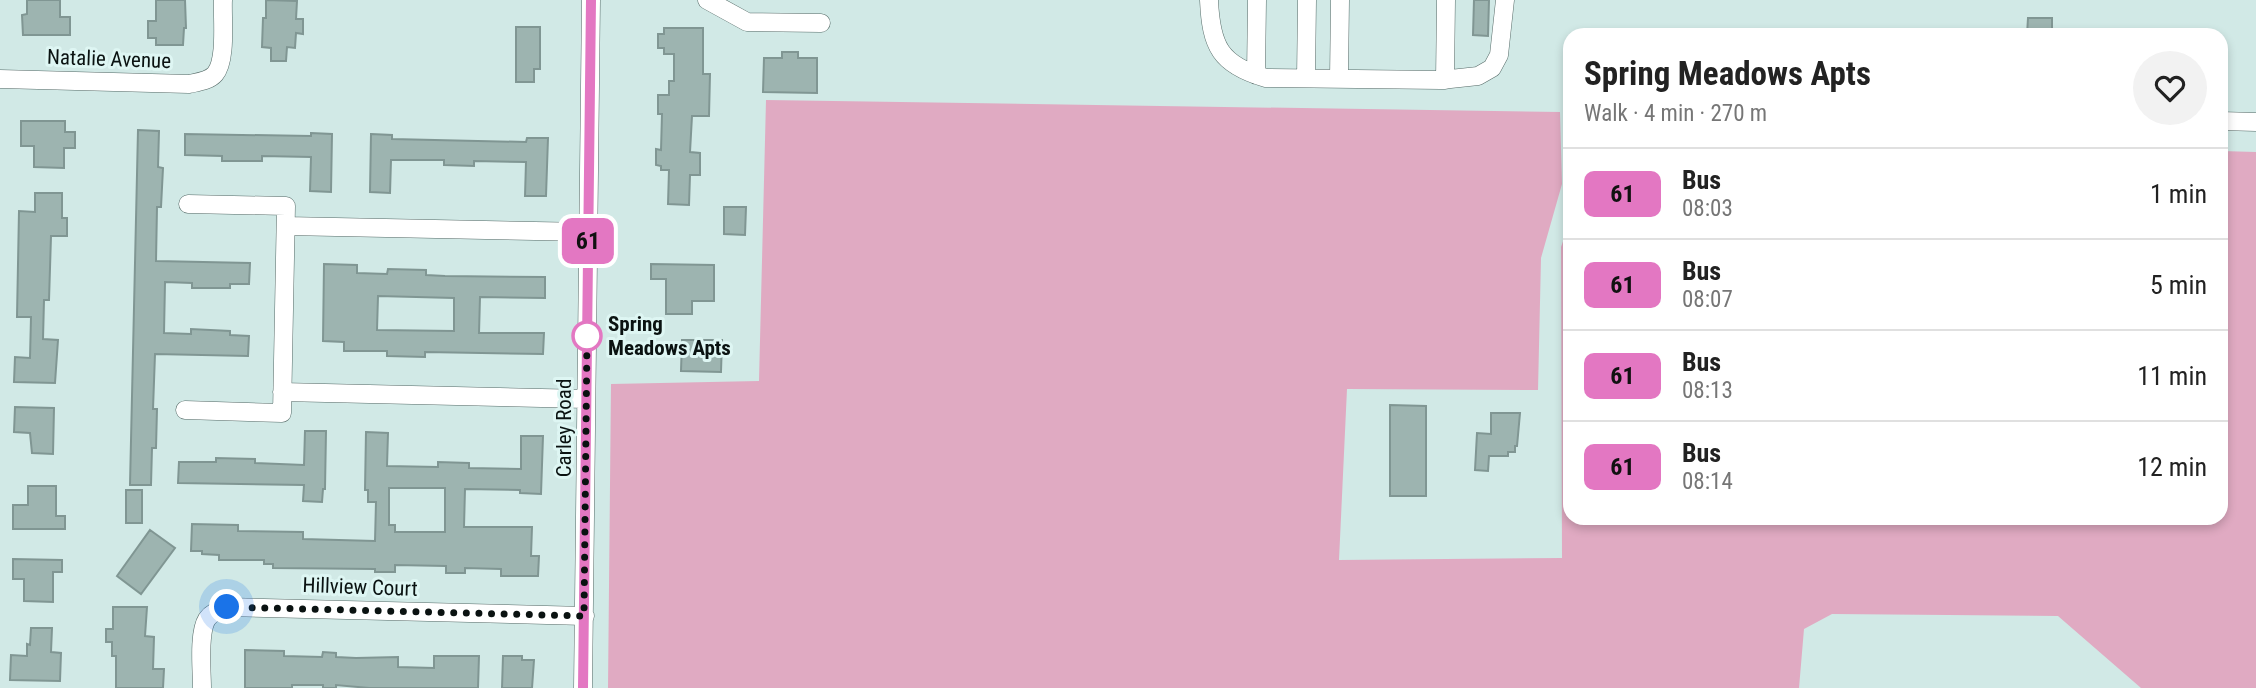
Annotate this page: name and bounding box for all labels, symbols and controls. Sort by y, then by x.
street label: Natalie Avenue [47,45,172,73]
button: heart [2133,51,2207,125]
text: Spring Meadows Apts [1584,54,1871,93]
text: Walk · 4 min · 270 m [1584,100,1767,127]
text: Bus [1682,165,1721,195]
text: 1 min [2150,179,2207,209]
text: 61 [1610,180,1635,208]
text: 08:03 [1682,195,1733,222]
line badge: 61 [556,218,620,264]
text: 61 [576,227,600,255]
text: Bus [1682,256,1721,286]
text: 5 min [2150,270,2207,300]
text: 61 [1610,271,1635,299]
text: 08:07 [1682,286,1733,313]
place label: Spring Meadows Apts [608,312,731,360]
marker: Spring Meadows Apts [572,321,602,351]
text: Bus [1682,347,1721,377]
text: 11 min [2137,361,2207,391]
text: 61 [1610,362,1635,390]
text: 08:13 [1682,377,1733,404]
street label: Carley Road [552,379,576,477]
text: Bus [1682,438,1721,468]
text: 12 min [2137,452,2207,482]
text: 61 [1610,453,1635,481]
text: 08:14 [1682,468,1733,495]
street label: Hillview Court [302,573,418,601]
your location [209,589,244,624]

